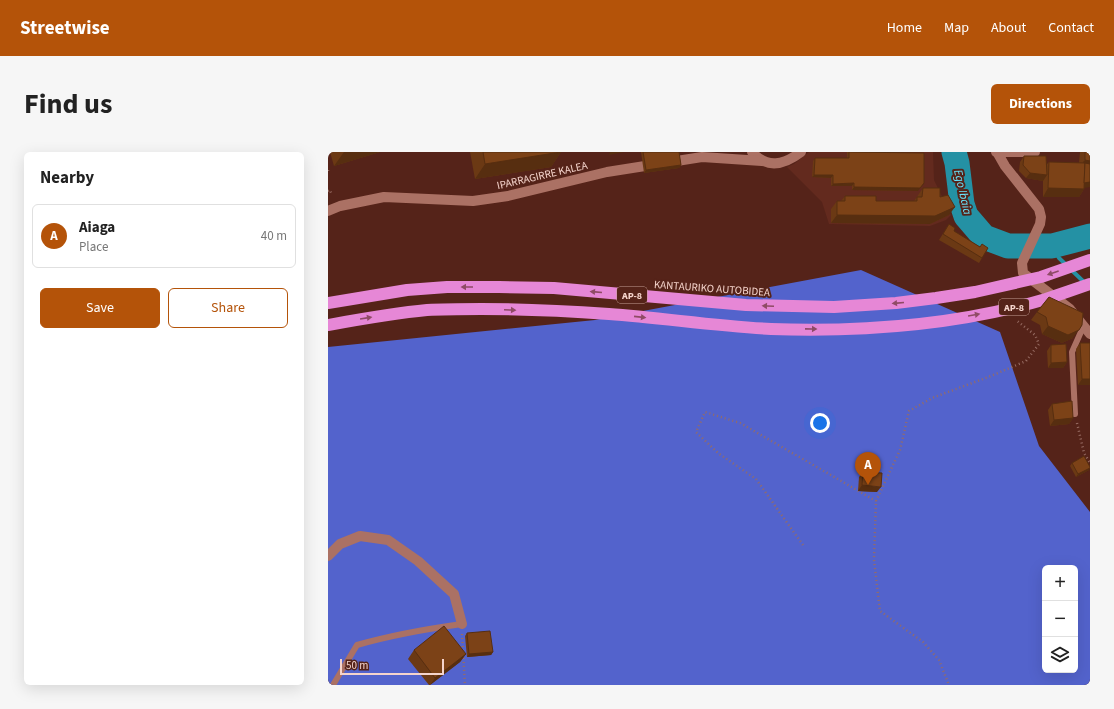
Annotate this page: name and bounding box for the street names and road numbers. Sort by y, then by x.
street label: IPARRAGIRRE KALEA [495,158,589,193]
street label: KANTAURIKO AUTOBIDEA [653,277,770,300]
road number: AP-8 [617,287,647,303]
road number: AP-8 [999,299,1029,315]

